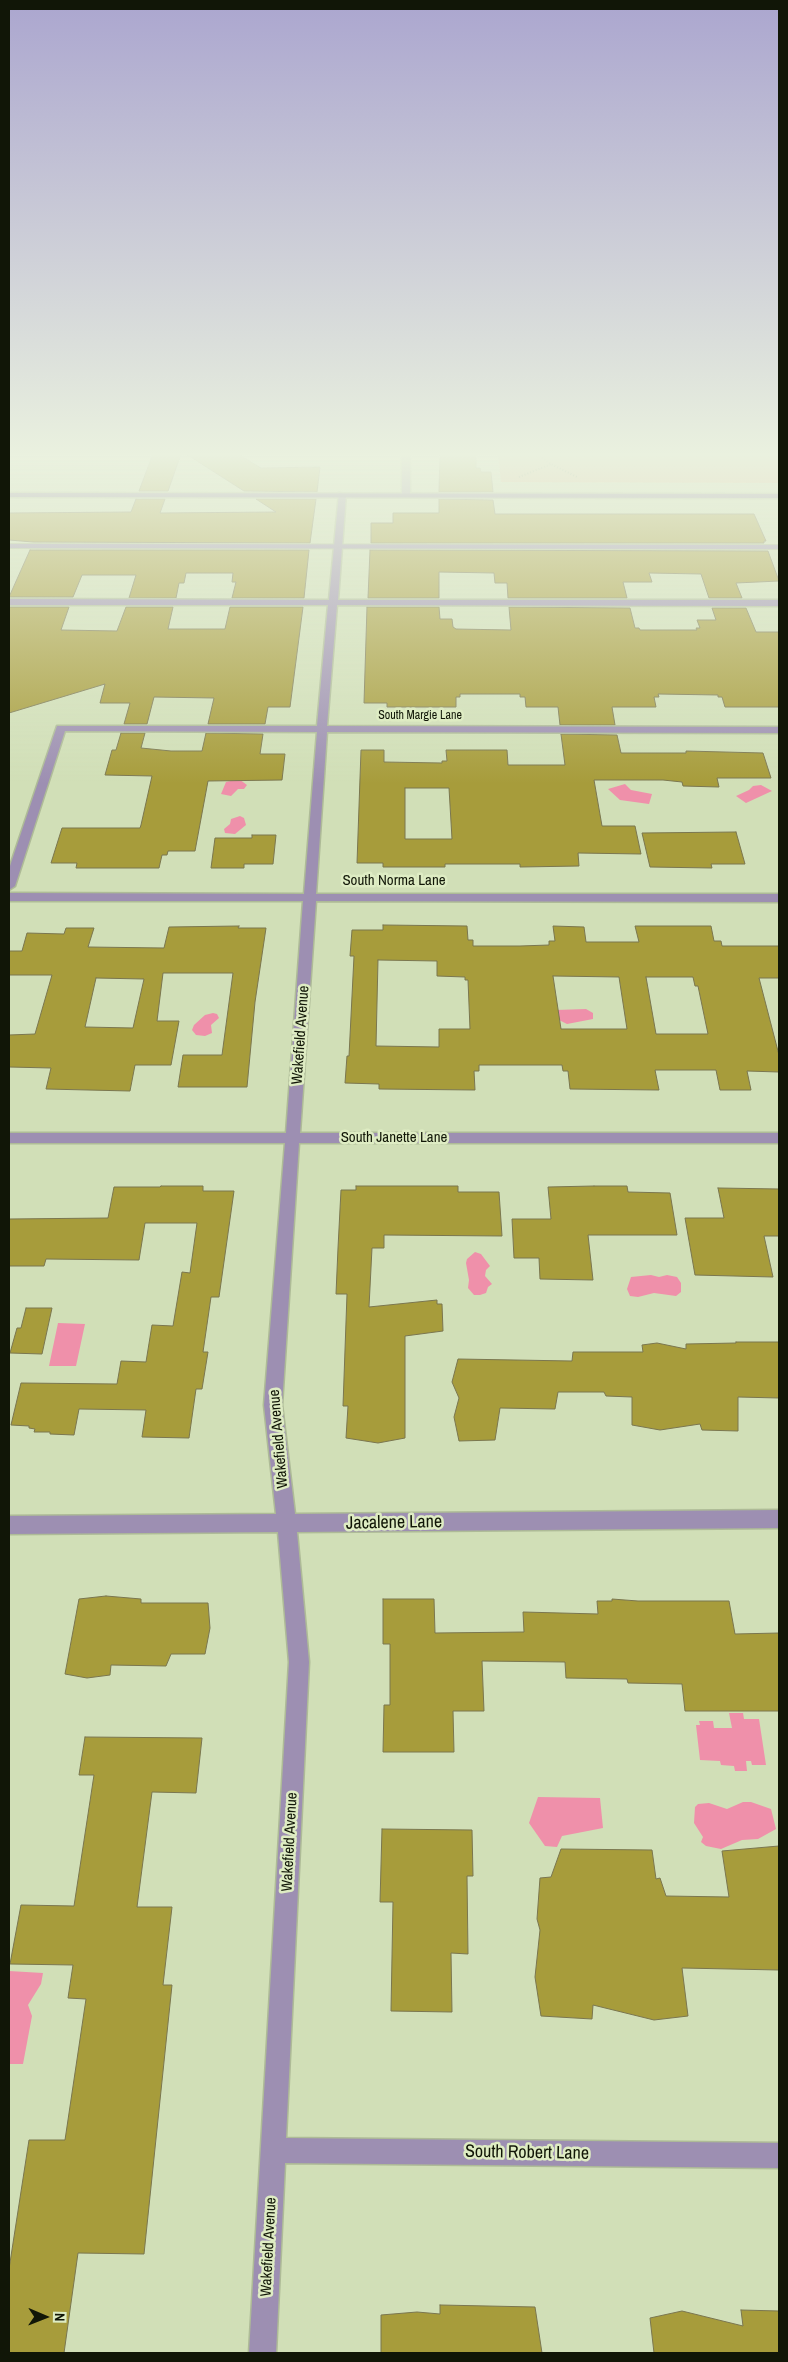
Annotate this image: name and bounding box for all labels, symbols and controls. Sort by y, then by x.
street label: South Margie Lane [378,709,462,723]
street label: South Norma Lane [342,872,446,890]
street label: Wakefield Avenue [289,985,313,1085]
street label: South Janette Lane [341,1129,447,1147]
street label: Wakefield Avenue [266,1389,292,1489]
street label: Jacalene Lane [346,1511,442,1535]
street label: Wakefield Avenue [278,1792,302,1892]
street label: South Robert Lane [465,2141,589,2165]
street label: Wakefield Avenue [257,2197,281,2297]
north arrow [20,2292,70,2342]
text: N [51,2313,69,2322]

